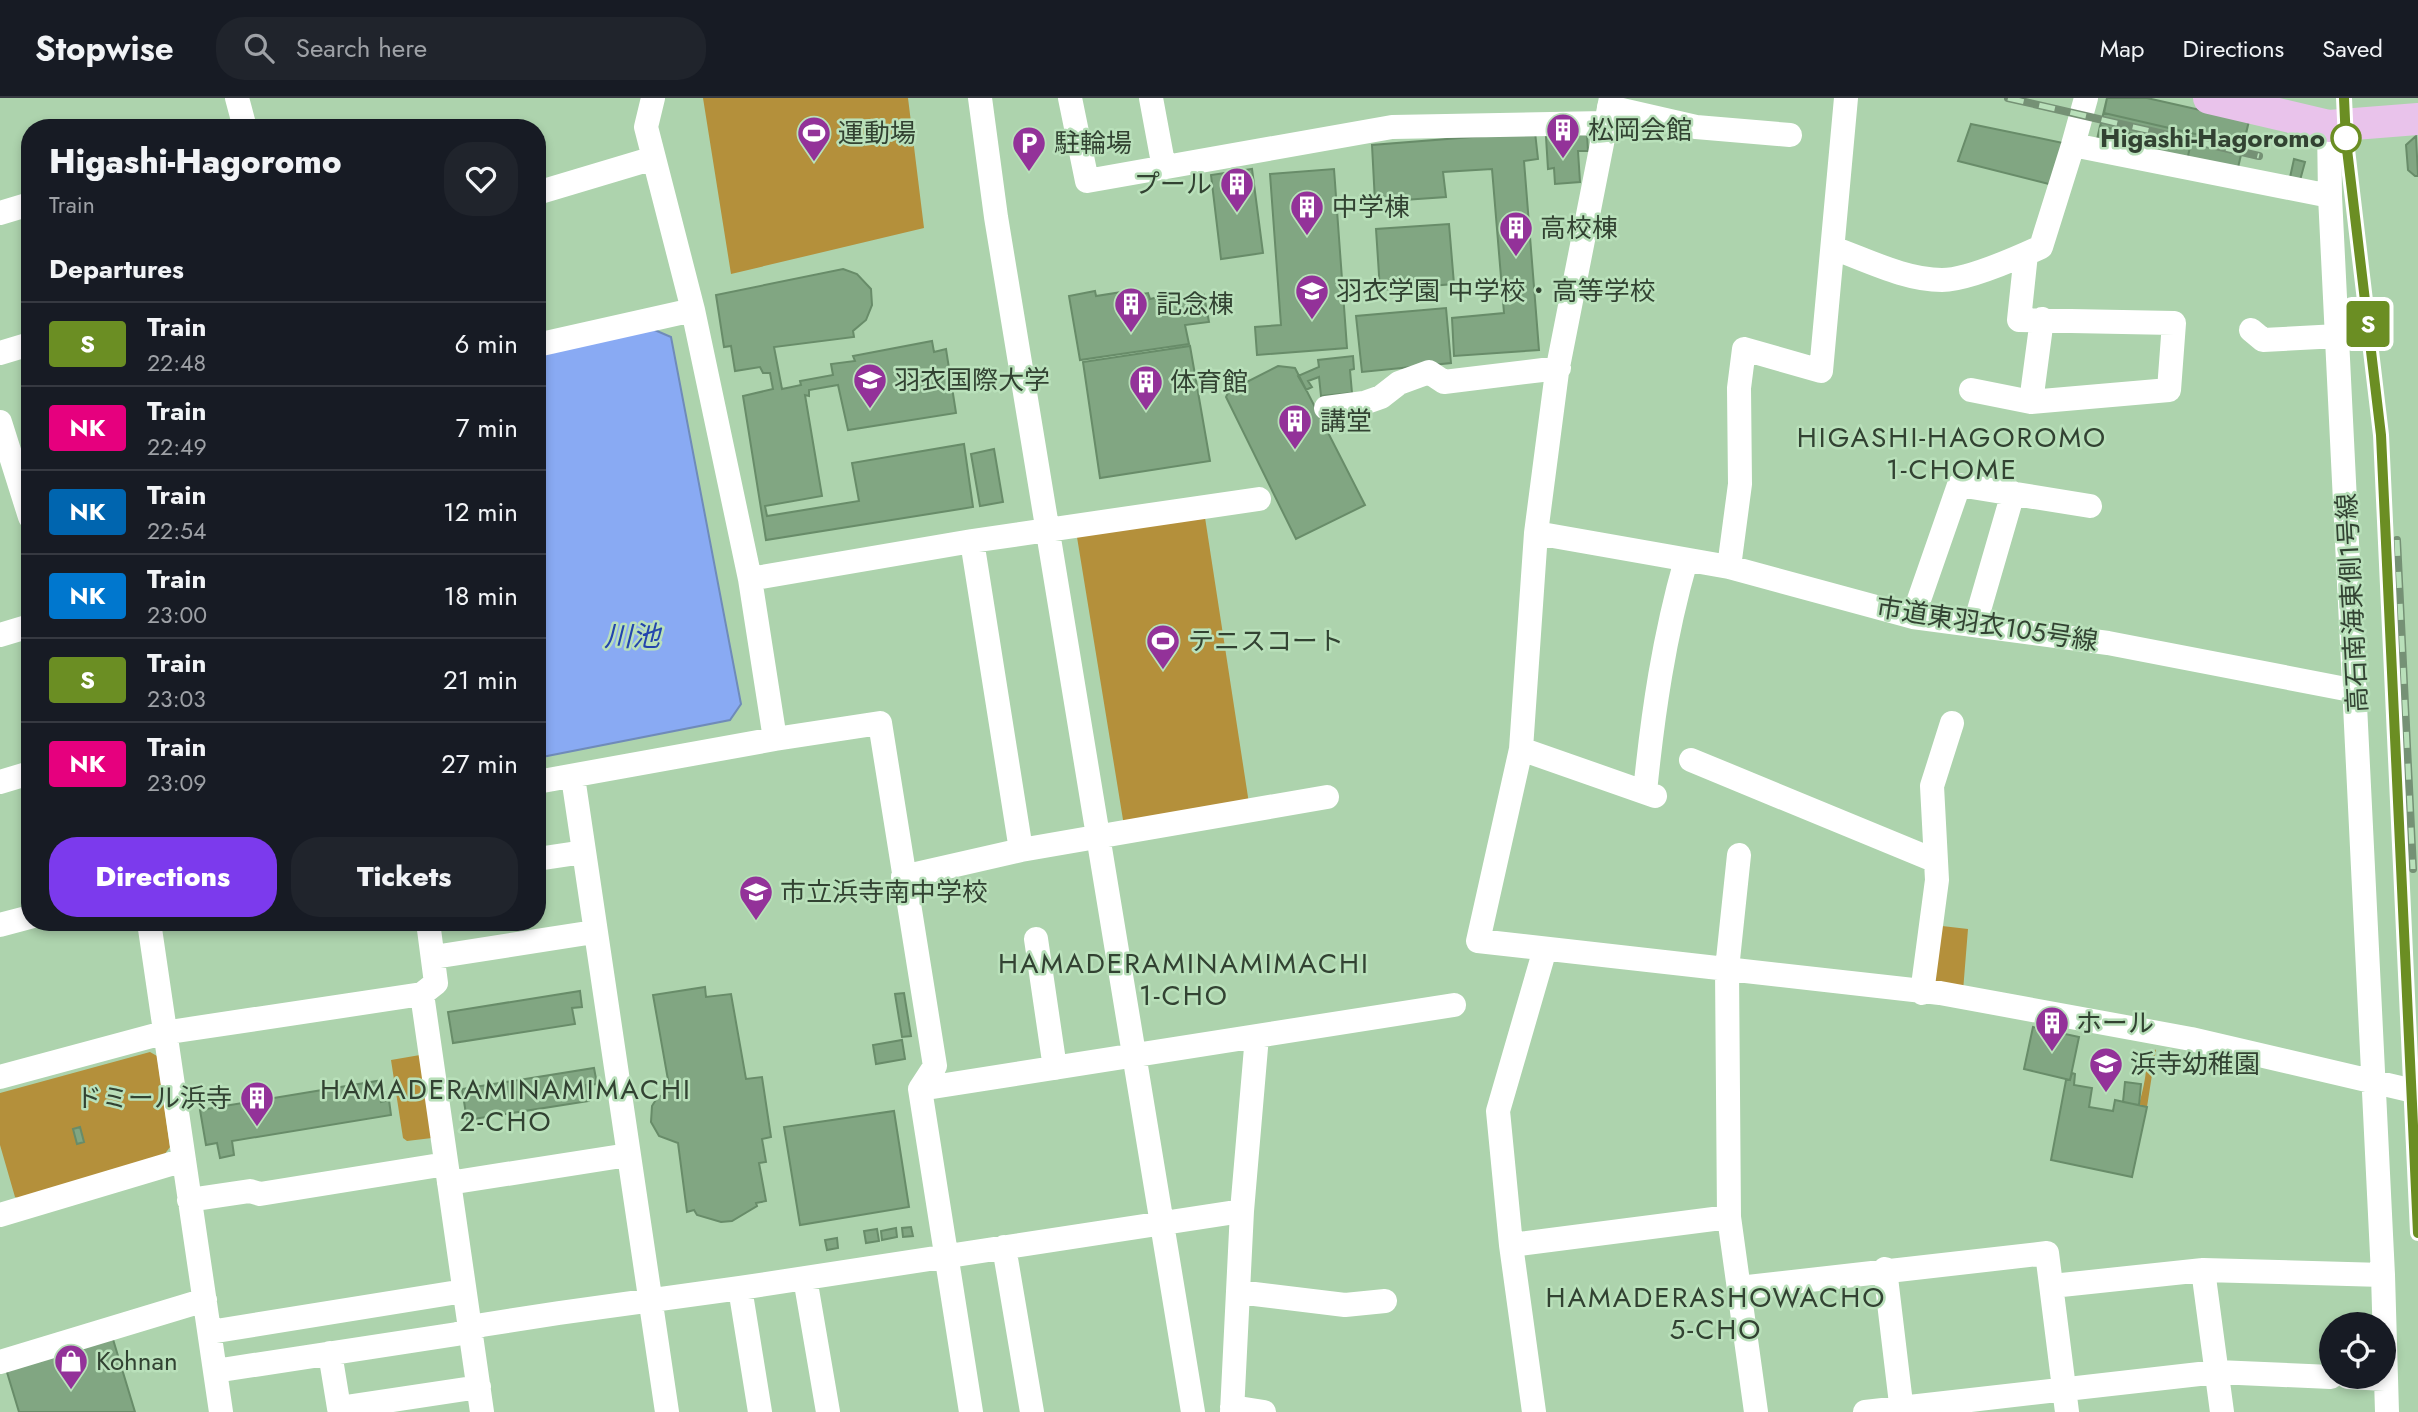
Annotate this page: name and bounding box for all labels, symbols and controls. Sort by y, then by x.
search box [216,17,706,80]
text: Stopwise [35,25,174,72]
icon: search [240,29,278,67]
text: Search here [296,29,427,67]
text: Map [2100,31,2145,66]
text: Directions [2183,31,2284,66]
text: Saved [2322,31,2383,66]
building icon: 松岡会館 [1544,111,1582,160]
place label: 松岡会館 [1588,111,1692,149]
sports icon: 運動場 [795,114,833,163]
place label: 運動場 [838,114,916,152]
place label: Higashi-Hagoromo [2100,119,2325,157]
marker: Higashi-Hagoromo [2331,123,2361,153]
parking icon: 駐輪場 [1010,124,1048,173]
place label: 駐輪場 [1054,124,1132,162]
text: Higashi-Hagoromo [49,138,342,185]
button: heart [444,142,518,216]
place label: プール [1134,165,1212,203]
building icon: プール [1218,165,1256,214]
text: Train [49,188,95,222]
building icon: 中学棟 [1288,188,1326,237]
place label: 中学棟 [1332,188,1410,226]
building icon: 高校棟 [1497,209,1535,258]
place label: 高校棟 [1540,209,1618,247]
text: Departures [49,250,184,288]
school or university icon: 羽衣学園 中学校・高等学校 [1293,272,1331,321]
place label: 羽衣学園 中学校・高等学校 [1336,272,1656,310]
building icon: 記念棟 [1112,285,1150,334]
place label: 記念棟 [1156,285,1234,323]
line badge: S [2345,301,2391,347]
text: S [2361,306,2376,341]
text: Train [147,308,206,346]
text: 6 min [455,325,518,363]
text: S [80,326,95,361]
text: 22:48 [147,346,206,380]
school or university icon: 羽衣国際大学 [851,361,889,410]
place label: 羽衣国際大学 [894,361,1050,399]
building icon: 体育館 [1127,363,1165,412]
place label: 体育館 [1170,363,1248,401]
text: Train [147,392,206,430]
building icon: 講堂 [1276,402,1314,451]
place label: 講堂 [1320,402,1372,440]
text: 7 min [456,409,518,447]
text: NK [70,410,105,445]
district label: HIGASHI-HAGOROMO 1-CHOME [1797,417,2107,490]
text: 22:49 [147,430,207,464]
text: Train [147,476,206,514]
street label: 高石南海東側1号線 [2327,492,2377,714]
text: 12 min [443,493,518,531]
text: NK [70,494,105,529]
text: 22:54 [147,514,206,548]
text: Train [147,560,206,598]
text: 18 min [444,577,518,615]
text: NK [70,578,105,613]
street label: 市道東羽衣105号線 [1873,588,2101,660]
text: 23:00 [147,598,207,632]
water label: 川池 [604,616,663,657]
sports icon: テニスコート [1144,622,1182,671]
place label: テニスコート [1188,622,1344,660]
text: Train [147,644,206,682]
text: 21 min [443,661,518,699]
text: S [80,662,95,697]
text: 23:03 [147,682,206,716]
text: Train [147,728,206,766]
text: 27 min [441,745,518,783]
text: NK [70,746,105,781]
text: 23:09 [147,766,207,800]
button: Directions [49,837,277,917]
button: Tickets [291,837,518,917]
school or university icon: 市立浜寺南中学校 [737,873,775,922]
place label: 市立浜寺南中学校 [780,873,988,911]
district label: HAMADERAMINAMIMACHI 1-CHO [998,943,1370,1016]
building icon: ホール [2033,1004,2071,1053]
place label: ホール [2076,1004,2154,1042]
school or university icon: 浜寺幼稚園 [2087,1045,2125,1094]
place label: 浜寺幼稚園 [2130,1045,2260,1083]
district label: HAMADERAMINAMIMACHI 2-CHO [320,1069,692,1142]
place label: ドミール浜寺 [76,1079,232,1117]
building icon: ドミール浜寺 [238,1079,276,1128]
district label: HAMADERASHOWACHO 5-CHO [1546,1277,1886,1350]
map controls [2319,1312,2396,1389]
button: locate [2319,1312,2396,1389]
shop icon: Kohnan [52,1342,90,1391]
place label: Kohnan [96,1342,178,1380]

